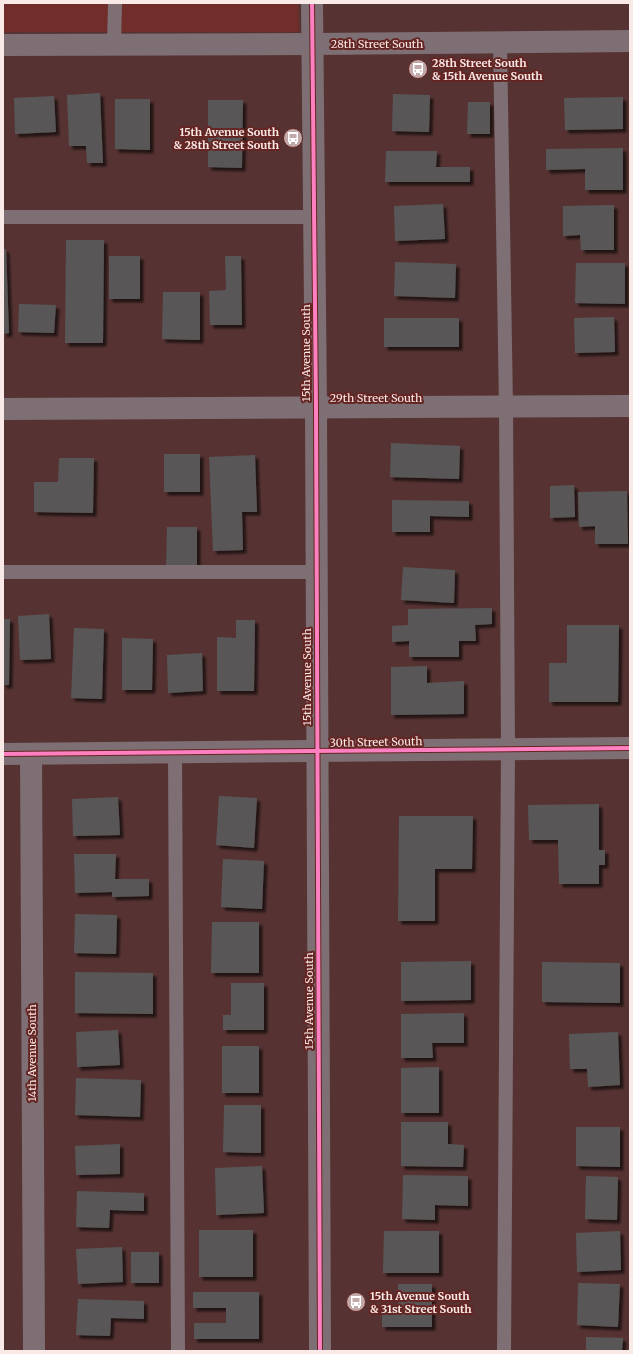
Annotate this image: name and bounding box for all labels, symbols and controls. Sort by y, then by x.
street label: 28th Street South [331,37,424,51]
place label: 28th Street South & 15th Avenue South [432,56,543,83]
bus stop icon: 28th Street South & 15th Avenue South [407,58,429,80]
place label: 15th Avenue South & 28th Street South [173,125,280,152]
bus stop icon: 15th Avenue South & 28th Street South [282,127,304,149]
street label: 15th Avenue South [299,304,313,402]
street label: 29th Street South [330,391,423,405]
street label: 15th Avenue South [300,628,314,726]
street label: 30th Street South [329,734,423,750]
street label: 15th Avenue South [302,952,316,1050]
street label: 14th Avenue South [25,1003,39,1102]
place label: 15th Avenue South & 31st Street South [370,1289,472,1316]
bus stop icon: 15th Avenue South & 31st Street South [345,1291,367,1313]

